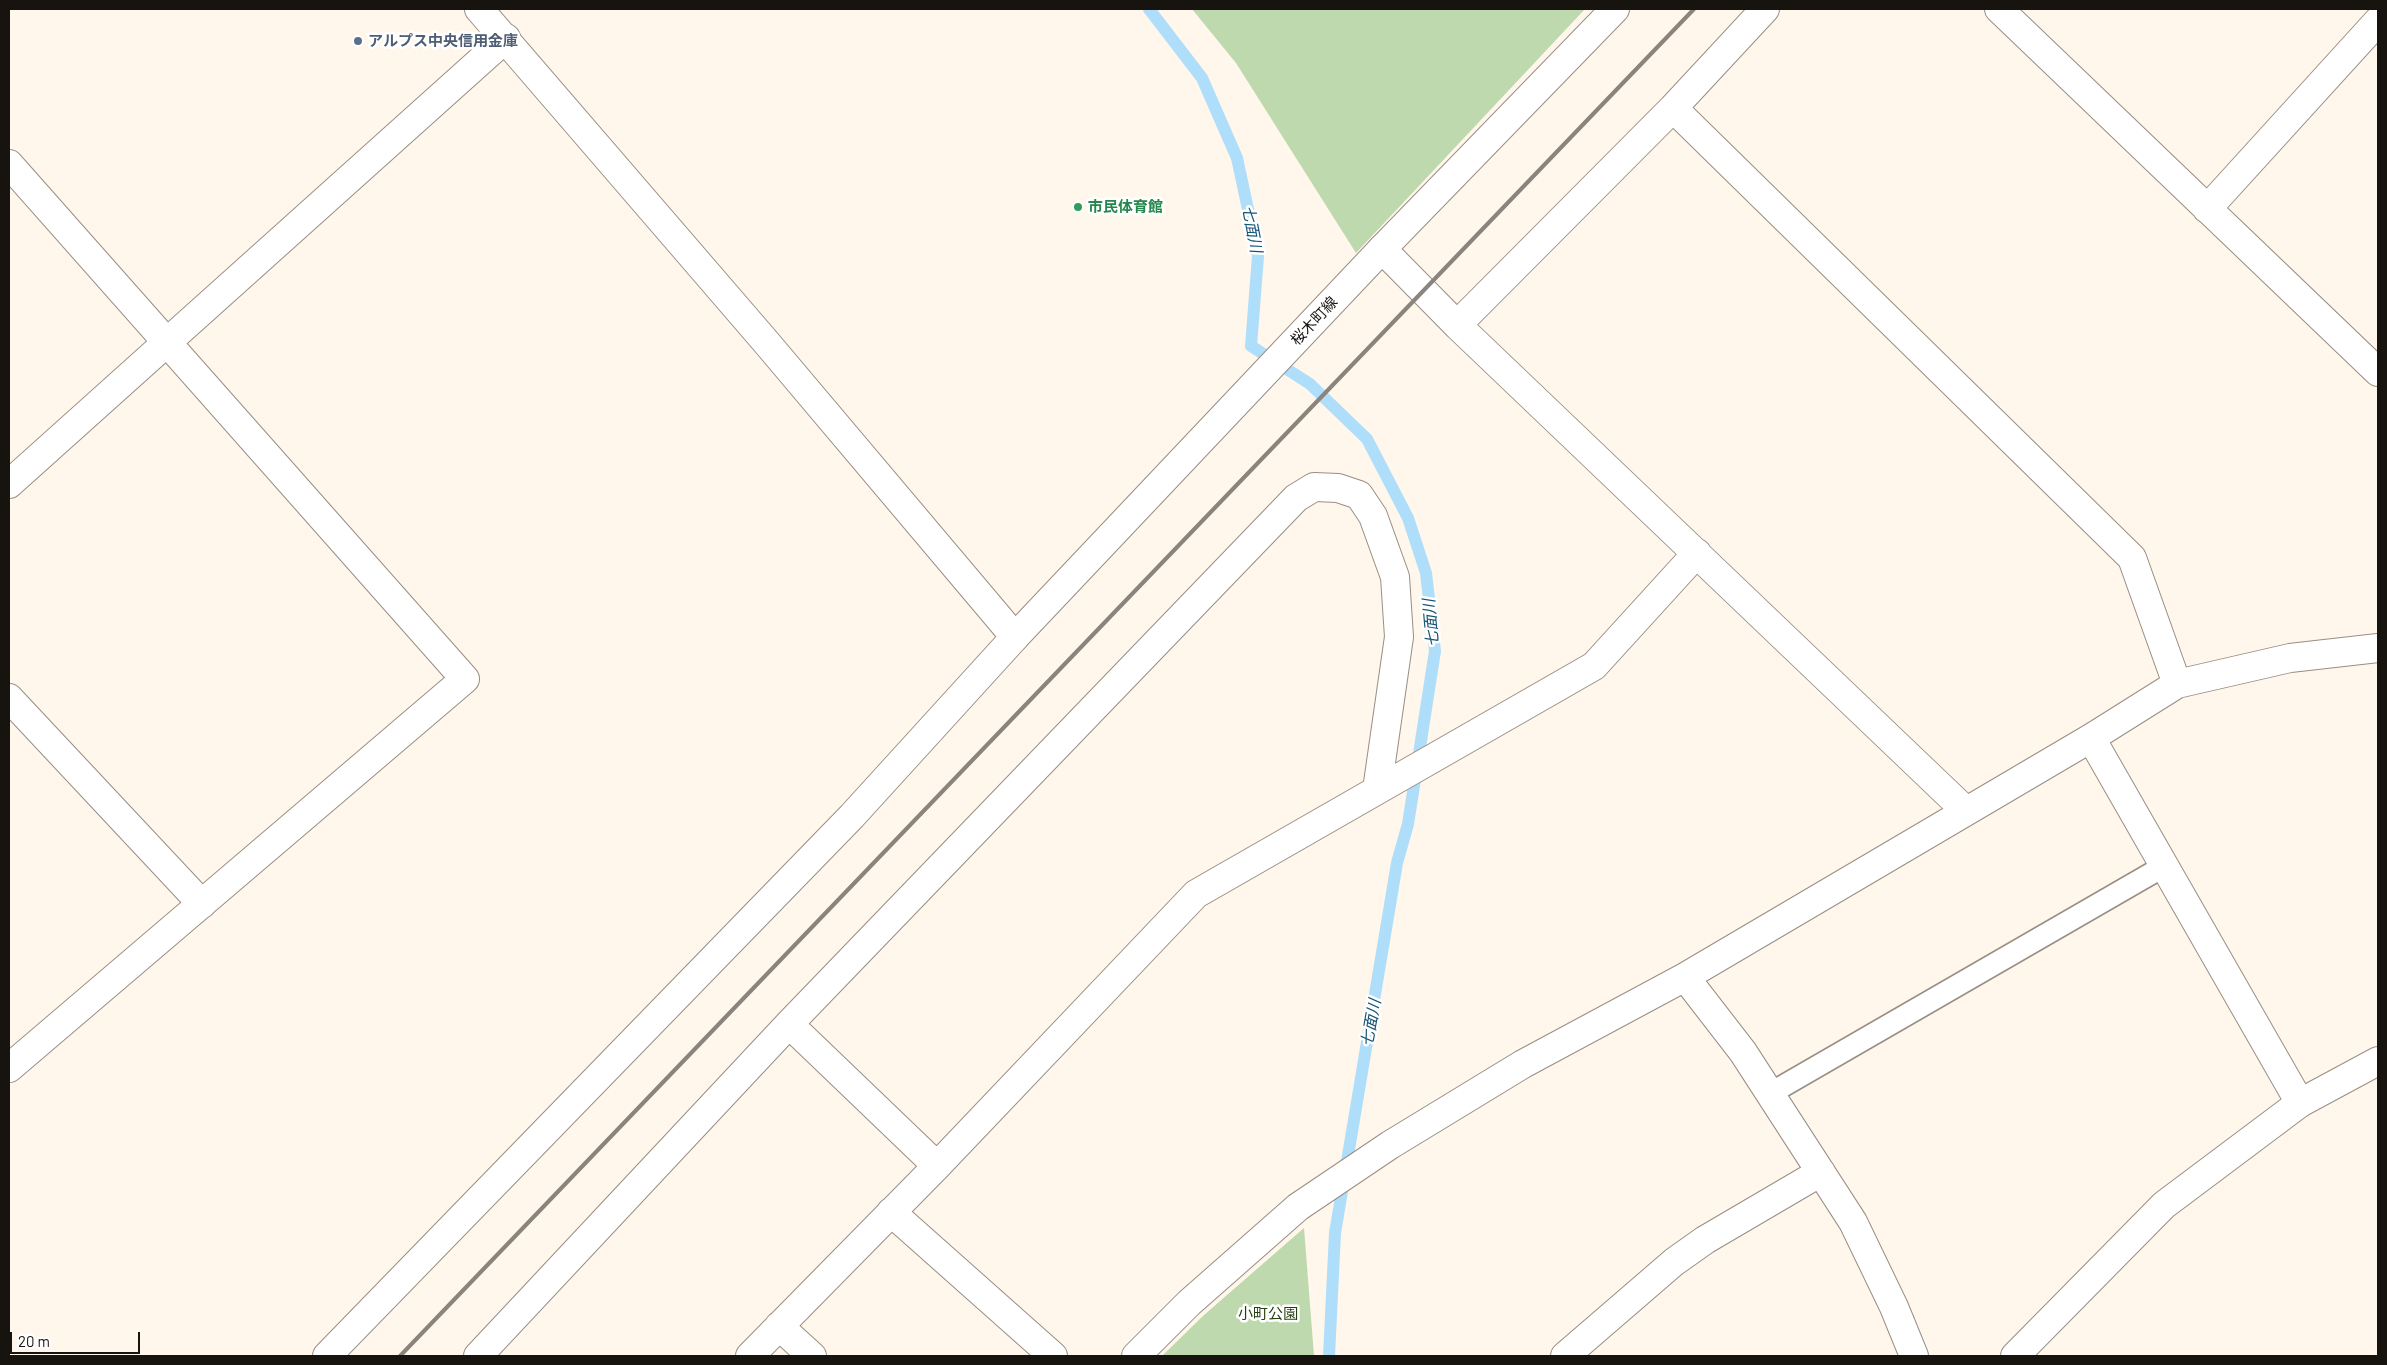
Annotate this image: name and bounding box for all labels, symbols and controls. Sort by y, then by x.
place label: アルプス中央信用金庫 [368,32,518,50]
marker: アルプス中央信用金庫 [352,35,364,47]
place label: 市民体育館 [1088,198,1163,216]
marker: 市民体育館 [1072,201,1084,213]
water label: 七面川 [1238,204,1266,254]
street label: 桜木町線 [1287,293,1341,349]
water label: 七面川 [1419,598,1443,648]
water label: 七面川 [1357,998,1385,1048]
park label: 小町公園 [1238,1305,1298,1323]
scale bar [12,1322,142,1354]
text: 20 m [18,1332,50,1350]

